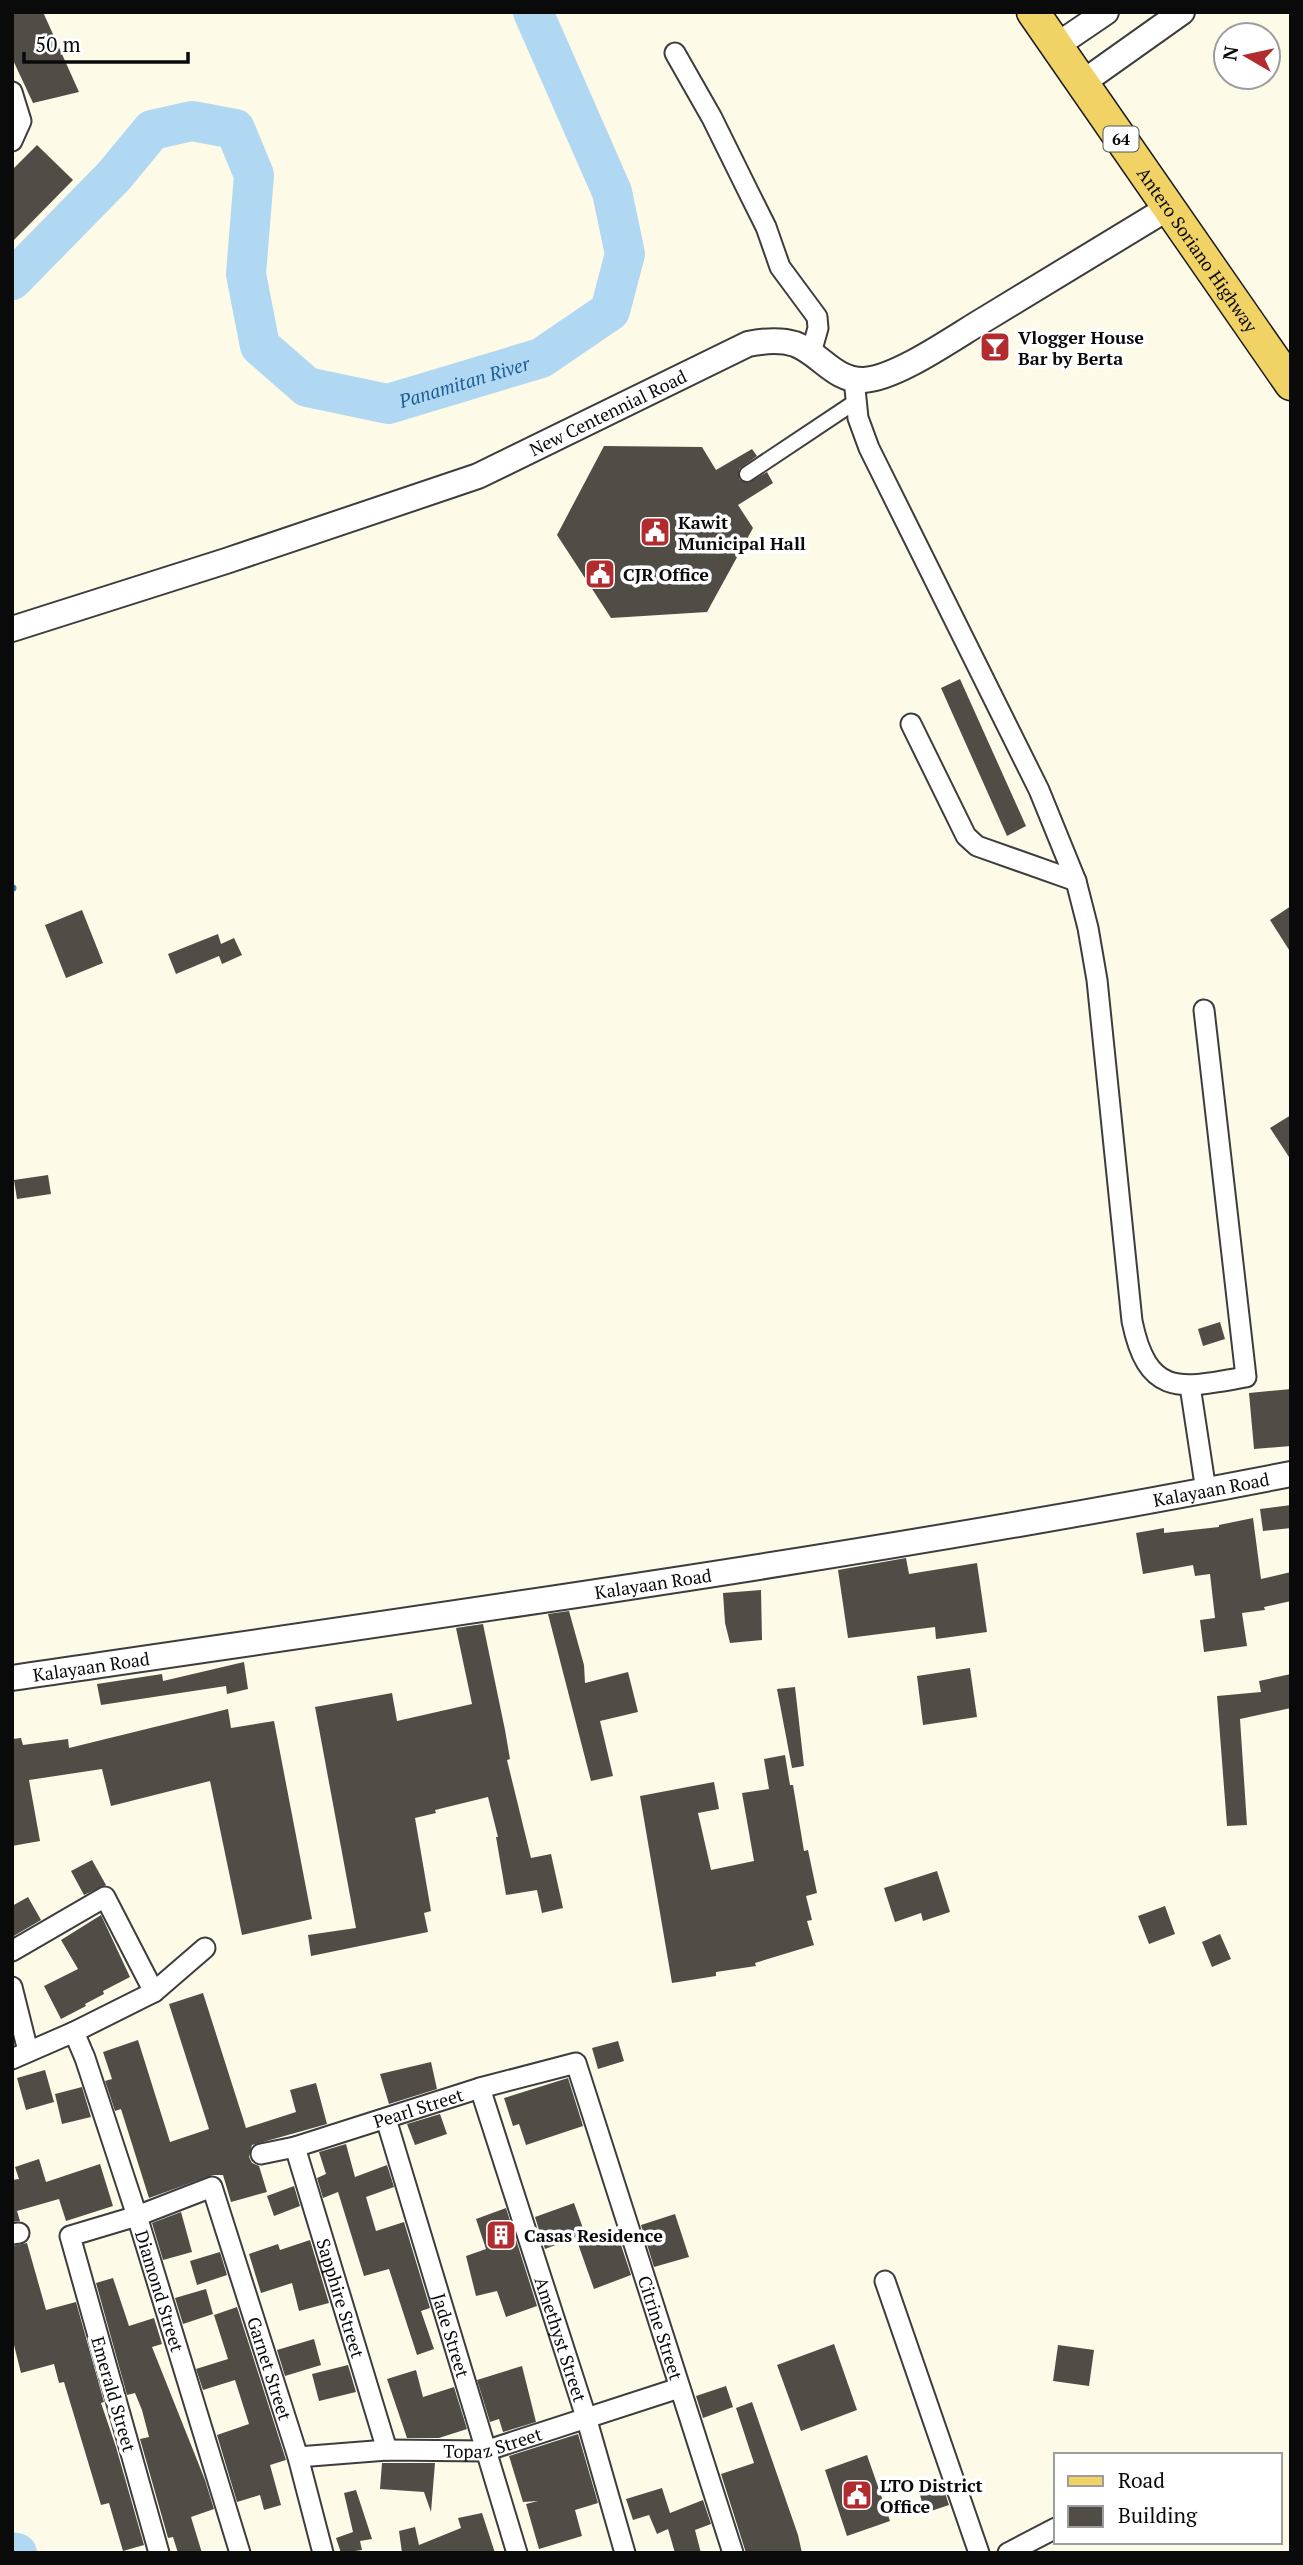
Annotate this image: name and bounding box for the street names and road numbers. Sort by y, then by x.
road number: 64 [1104,127,1138,152]
street label: Antero Soriano Highway [1132,162,1264,338]
street label: New Centennial Road [525,364,690,461]
street label: Kalayaan Road [1151,1467,1271,1512]
street label: Kalayaan Road [593,1563,713,1604]
street label: Kalayaan Road [31,1646,151,1687]
street label: Pearl Street [370,2082,466,2133]
street label: Diamond Street [130,2227,190,2355]
street label: Sapphire Street [311,2236,370,2361]
street label: Citrine Street [633,2272,689,2383]
street label: Amethyst Street [530,2274,592,2405]
street label: Jade Street [427,2290,475,2381]
street label: Garnet Street [242,2314,298,2423]
street label: Emerald Street [86,2334,142,2455]
street label: Topaz Street [443,2421,545,2463]

